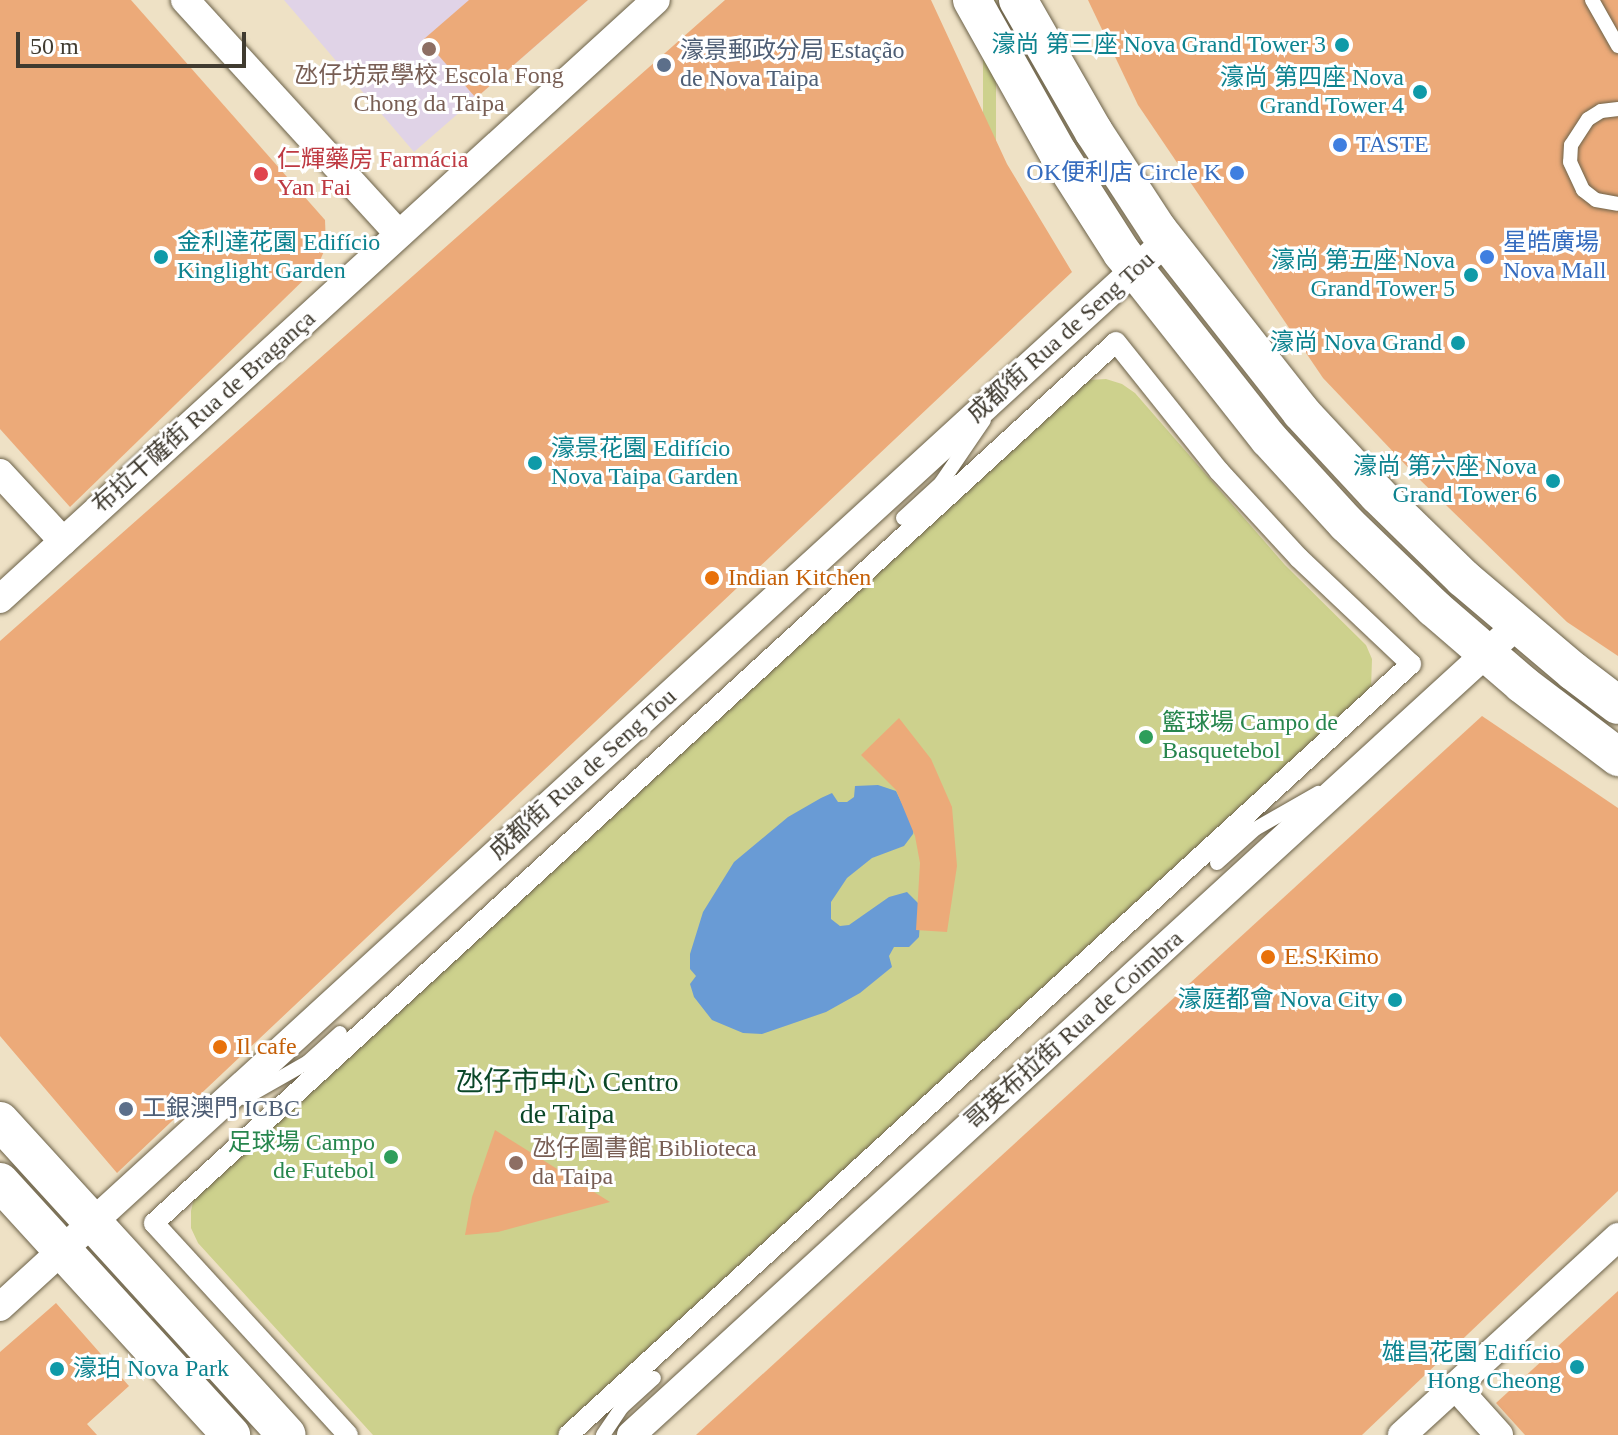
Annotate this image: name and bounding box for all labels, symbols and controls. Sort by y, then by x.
scale bar [20,16,250,66]
place label: 濠尚 第三座 Nova Grand Tower 3 [991,31,1326,59]
text: 50 m [30,33,79,59]
marker: 濠尚 第三座 Nova Grand Tower 3 [1333,36,1351,54]
place label: 濠景郵政分局 Estação de Nova Taipa [680,37,905,93]
marker: 氹仔坊眾學校 Escola Fong Chong da Taipa [420,40,438,58]
marker: 濠景郵政分局 Estação de Nova Taipa [655,56,673,74]
place label: 氹仔坊眾學校 Escola Fong Chong da Taipa [294,62,564,118]
place label: 濠尚 第四座 Nova Grand Tower 4 [1220,64,1404,120]
marker: 濠尚 第四座 Nova Grand Tower 4 [1411,83,1429,101]
place label: TASTE [1356,131,1429,159]
marker: TASTE [1331,136,1349,154]
place label: 仁輝藥房 Farmácia Yan Fai [277,146,468,202]
place label: OK便利店 Circle K [1026,159,1221,187]
marker: OK便利店 Circle K [1228,164,1246,182]
marker: 仁輝藥房 Farmácia Yan Fai [252,165,270,183]
place label: 金利達花園 Edifício Kinglight Garden [177,229,380,285]
place label: 星皓廣場 Nova Mall [1503,229,1606,285]
street label: 成都街 Rua de Seng Tou [961,245,1161,429]
place label: 濠尚 第五座 Nova Grand Tower 5 [1271,247,1455,303]
marker: 金利達花園 Edifício Kinglight Garden [152,248,170,266]
marker: 星皓廣場 Nova Mall [1478,248,1496,266]
marker: 濠尚 第五座 Nova Grand Tower 5 [1462,266,1480,284]
street label: 布拉干薩街 Rua de Bragança [87,304,321,520]
place label: 濠尚 Nova Grand [1270,329,1442,357]
marker: 濠尚 Nova Grand [1449,334,1467,352]
place label: 濠景花園 Edifício Nova Taipa Garden [551,435,739,491]
place label: 濠尚 第六座 Nova Grand Tower 6 [1353,453,1537,509]
marker: 濠景花園 Edifício Nova Taipa Garden [526,454,544,472]
marker: 濠尚 第六座 Nova Grand Tower 6 [1544,472,1562,490]
place label: Indian Kitchen [728,564,871,592]
marker: Indian Kitchen [703,569,721,587]
street label: 成都街 Rua de Seng Tou [483,682,683,866]
place label: 籃球場 Campo de Basquetebol [1162,709,1338,765]
marker: 籃球場 Campo de Basquetebol [1137,728,1155,746]
street label: 哥英布拉街 Rua de Coimbra [959,925,1189,1135]
place label: E.S.Kimo [1284,943,1379,971]
marker: E.S.Kimo [1259,948,1277,966]
place label: 濠庭都會 Nova City [1178,986,1379,1014]
marker: 濠庭都會 Nova City [1386,991,1404,1009]
place label: Il cafe [236,1033,297,1061]
marker: Il cafe [211,1038,229,1056]
district label: 氹仔市中心 Centro de Taipa [455,1065,679,1131]
place label: 工銀澳門 ICBC [142,1095,300,1123]
marker: 工銀澳門 ICBC [117,1100,135,1118]
place label: 足球場 Campo de Futebol [228,1129,375,1185]
place label: 氹仔圖書館 Biblioteca da Taipa [532,1135,757,1191]
marker: 足球場 Campo de Futebol [382,1148,400,1166]
marker: 氹仔圖書館 Biblioteca da Taipa [507,1154,525,1172]
place label: 雄昌花園 Edifício Hong Cheong [1382,1339,1561,1395]
place label: 濠珀 Nova Park [73,1355,229,1383]
marker: 雄昌花園 Edifício Hong Cheong [1568,1358,1586,1376]
marker: 濠珀 Nova Park [48,1360,66,1378]

